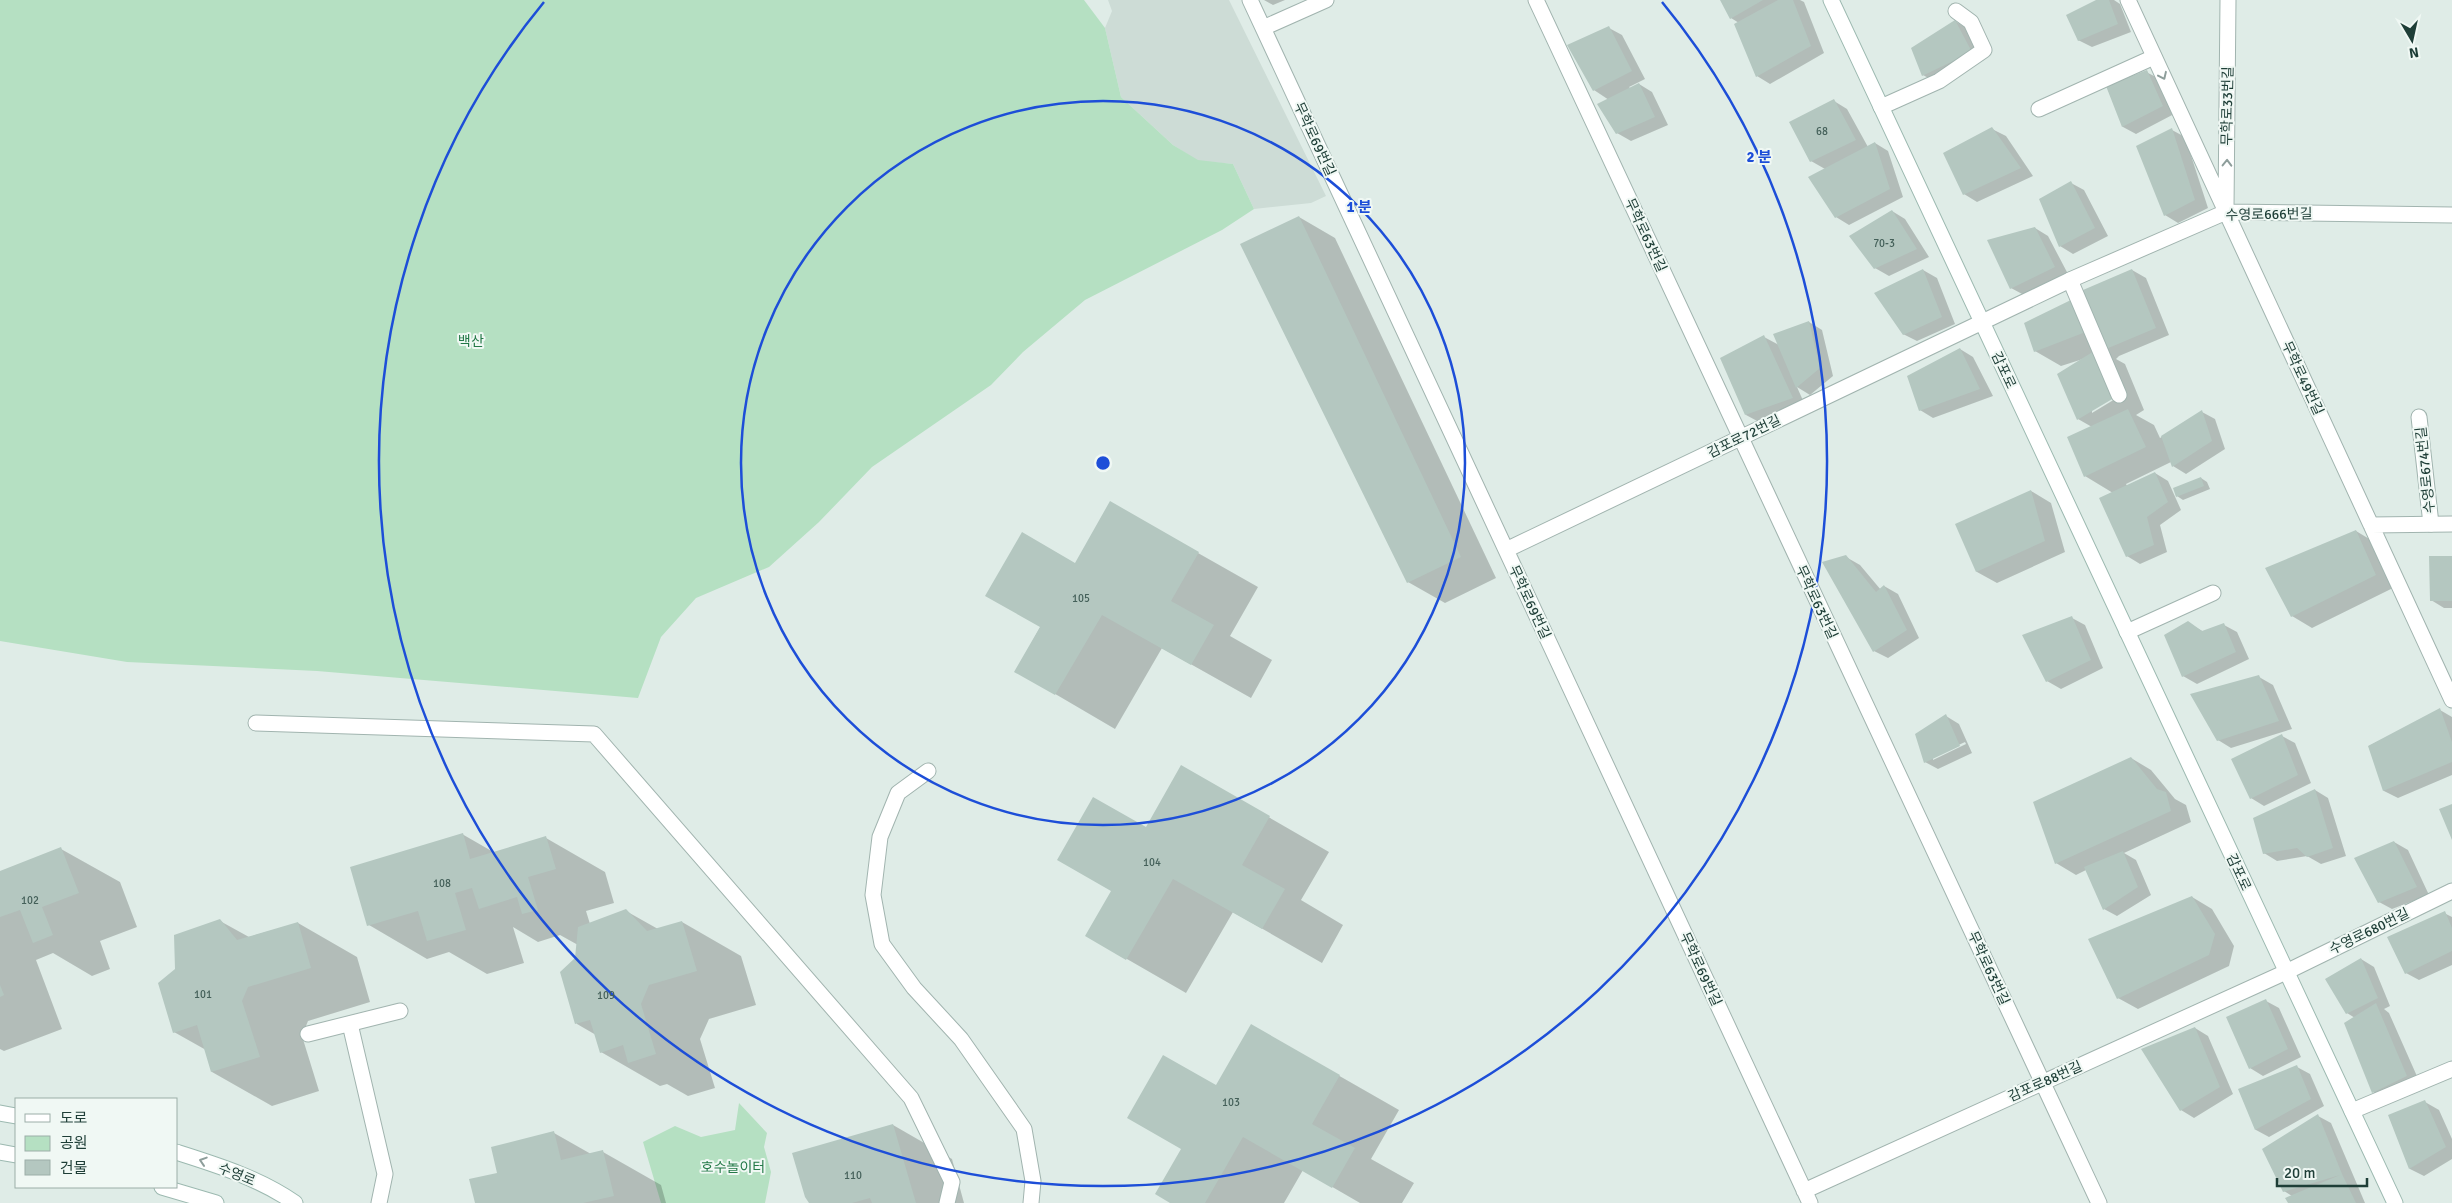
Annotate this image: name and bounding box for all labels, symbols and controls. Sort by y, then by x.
north arrow [2387,15,2437,65]
text: N [2408,43,2420,62]
street label: 무학로33번길 [2218,66,2237,146]
one-way arrow [2157,71,2168,80]
street label: 무학로69번길 [1290,100,1339,179]
house number: 68 [1816,125,1828,138]
text: 2 분 [1746,148,1772,166]
one-way arrow [2222,159,2232,166]
street label: 무학로63번길 [1621,196,1670,275]
text: 1 분 [1346,198,1372,216]
street label: 수영로666번길 [2225,205,2313,224]
house number: 70-3 [1873,237,1895,250]
park label: 백산 [458,333,484,350]
street label: 무학로49번길 [2278,339,2327,418]
street label: 감포로 [1988,349,2019,391]
street label: 감포로72번길 [1705,411,1784,462]
street label: 수영로674번길 [2412,426,2439,514]
centre of rings [1094,454,1112,472]
street label: 무학로69번길 [1505,563,1554,642]
street label: 무학로63번길 [1792,563,1841,642]
house number: 105 [1072,592,1090,605]
street label: 감포로 [2223,851,2254,893]
house number: 104 [1143,856,1161,869]
house number: 108 [433,877,451,890]
house number: 102 [21,894,39,907]
street label: 수영로680번길 [2326,905,2412,958]
street label: 무학로63번길 [1964,929,2013,1008]
street label: 무학로69번길 [1676,930,1725,1009]
house number: 101 [194,988,212,1001]
house number: 109 [597,989,615,1002]
street label: 감포로88번길 [2005,1058,2085,1105]
house number: 103 [1222,1096,1240,1109]
legend [15,1098,178,1188]
text: 도로 [60,1109,88,1127]
text: 공원 [60,1134,88,1152]
one-way arrow [200,1156,208,1166]
scale bar [2277,1156,2367,1188]
text: 건물 [60,1159,88,1177]
street label: 수영로 [216,1159,258,1190]
park label: 호수놀이터 [701,1159,765,1176]
text: 20 m [2284,1164,2315,1182]
house number: 110 [844,1169,862,1182]

